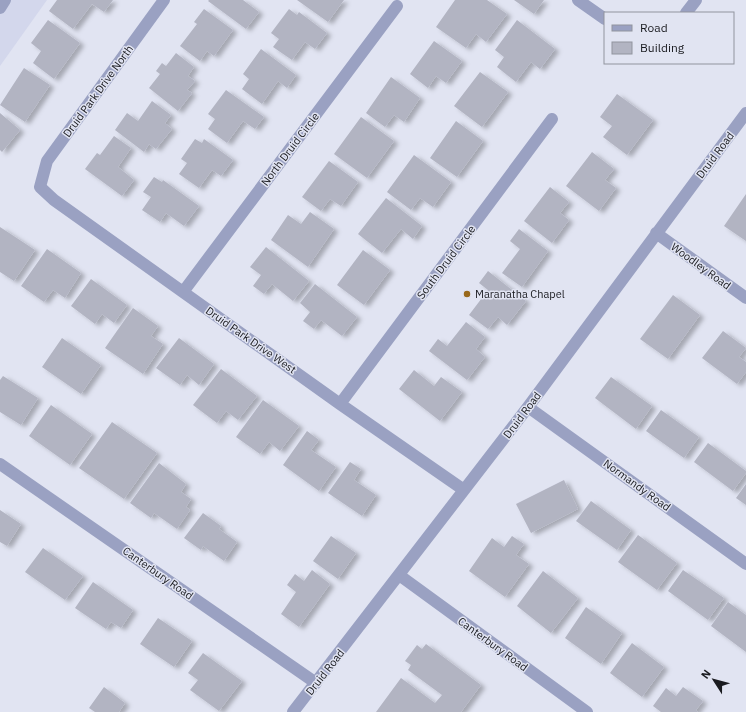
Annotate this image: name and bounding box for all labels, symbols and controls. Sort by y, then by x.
legend [604,12,734,64]
text: Road [640,20,668,35]
text: Building [640,40,685,55]
street label: Druid Park Drive North [60,42,136,140]
street label: North Druid Circle [258,110,322,188]
street label: Druid Road [693,129,737,181]
street label: South Druid Circle [414,222,478,302]
street label: Woodley Road [668,240,734,292]
place label: Maranatha Chapel [475,287,565,301]
marker: Maranatha Chapel [462,289,472,299]
street label: Druid Park Drive West [203,304,299,377]
street label: Druid Road [500,389,544,441]
street label: Normandy Road [601,456,673,514]
street label: Canterbury Road [120,543,196,603]
street label: Canterbury Road [455,614,531,674]
street label: Druid Road [303,646,347,698]
north arrow [694,660,734,700]
text: N [698,667,714,681]

